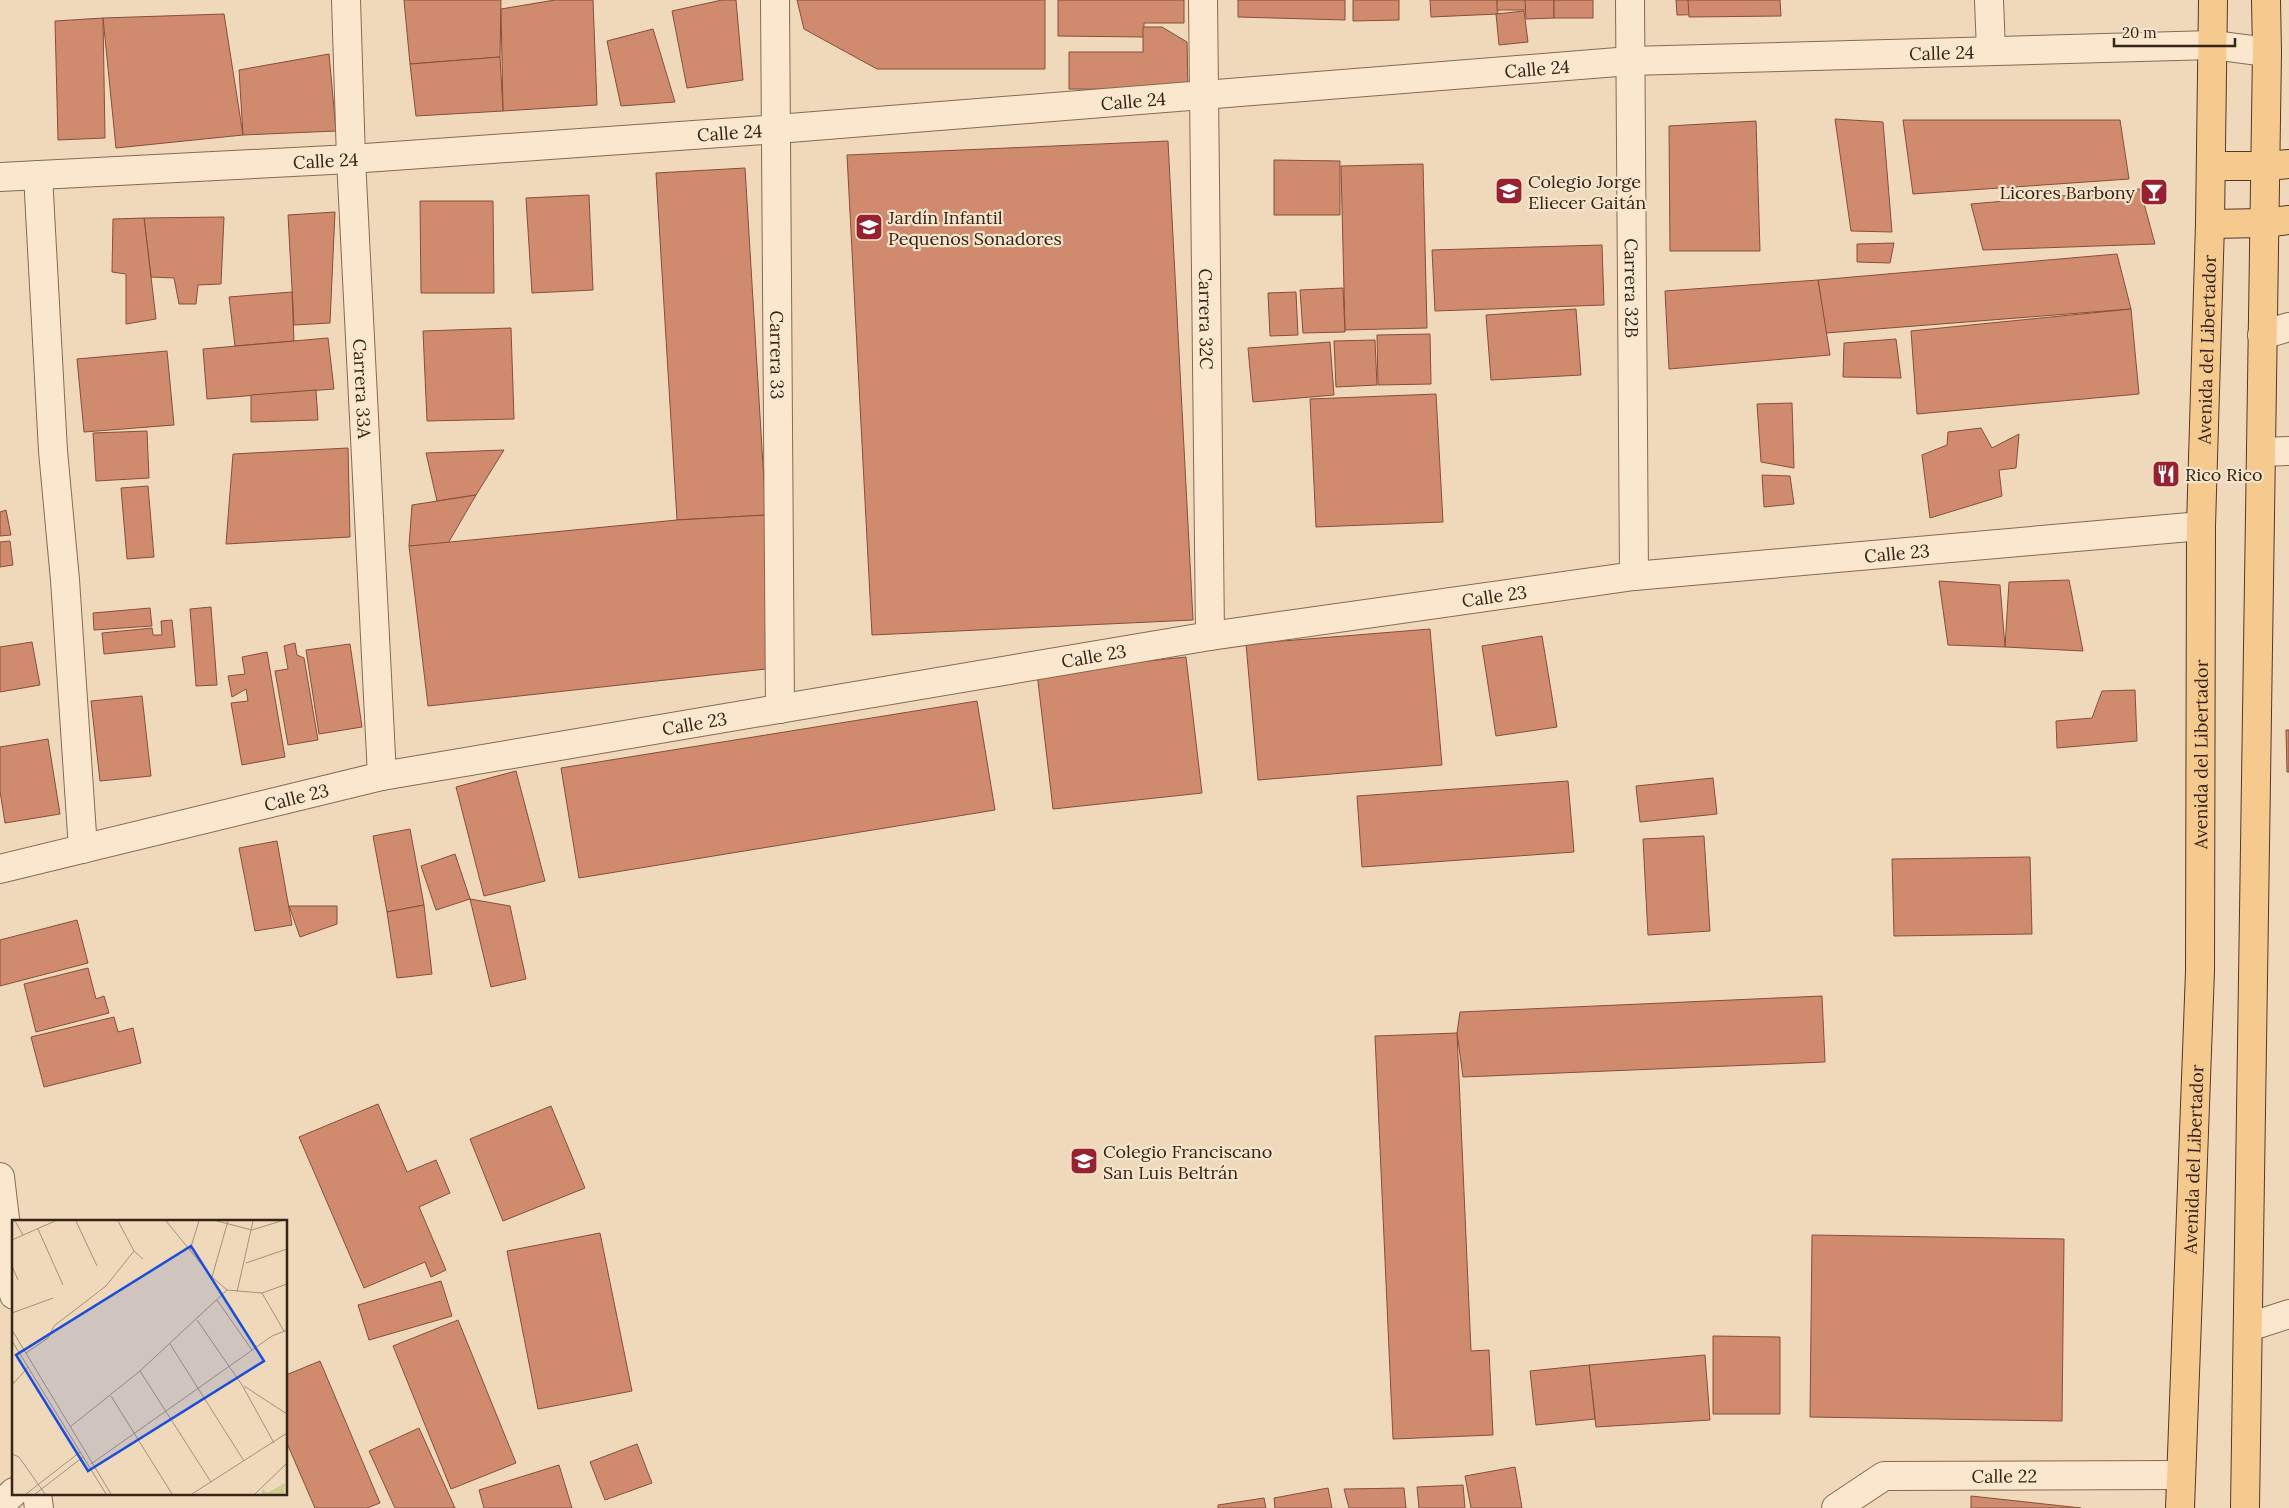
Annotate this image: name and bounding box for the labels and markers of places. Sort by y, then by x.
place label: Colegio Jorge Eliecer Gaitán [1528,170,1646,214]
school or university icon: Colegio Jorge Eliecer Gaitán [1494,176,1524,206]
bar icon: Licores Barbony [2139,177,2169,207]
place label: Licores Barbony [2000,181,2135,204]
place label: Jardín Infantil Pequenos Sonadores [887,206,1062,250]
school or university icon: Jardín Infantil Pequenos Sonadores [854,212,884,242]
restaurant icon: Rico Rico [2151,459,2181,489]
place label: Rico Rico [2185,463,2263,486]
place label: Colegio Franciscano San Luis Beltrán [1103,1140,1272,1184]
school or university icon: Colegio Franciscano San Luis Beltrán [1069,1146,1099,1176]

